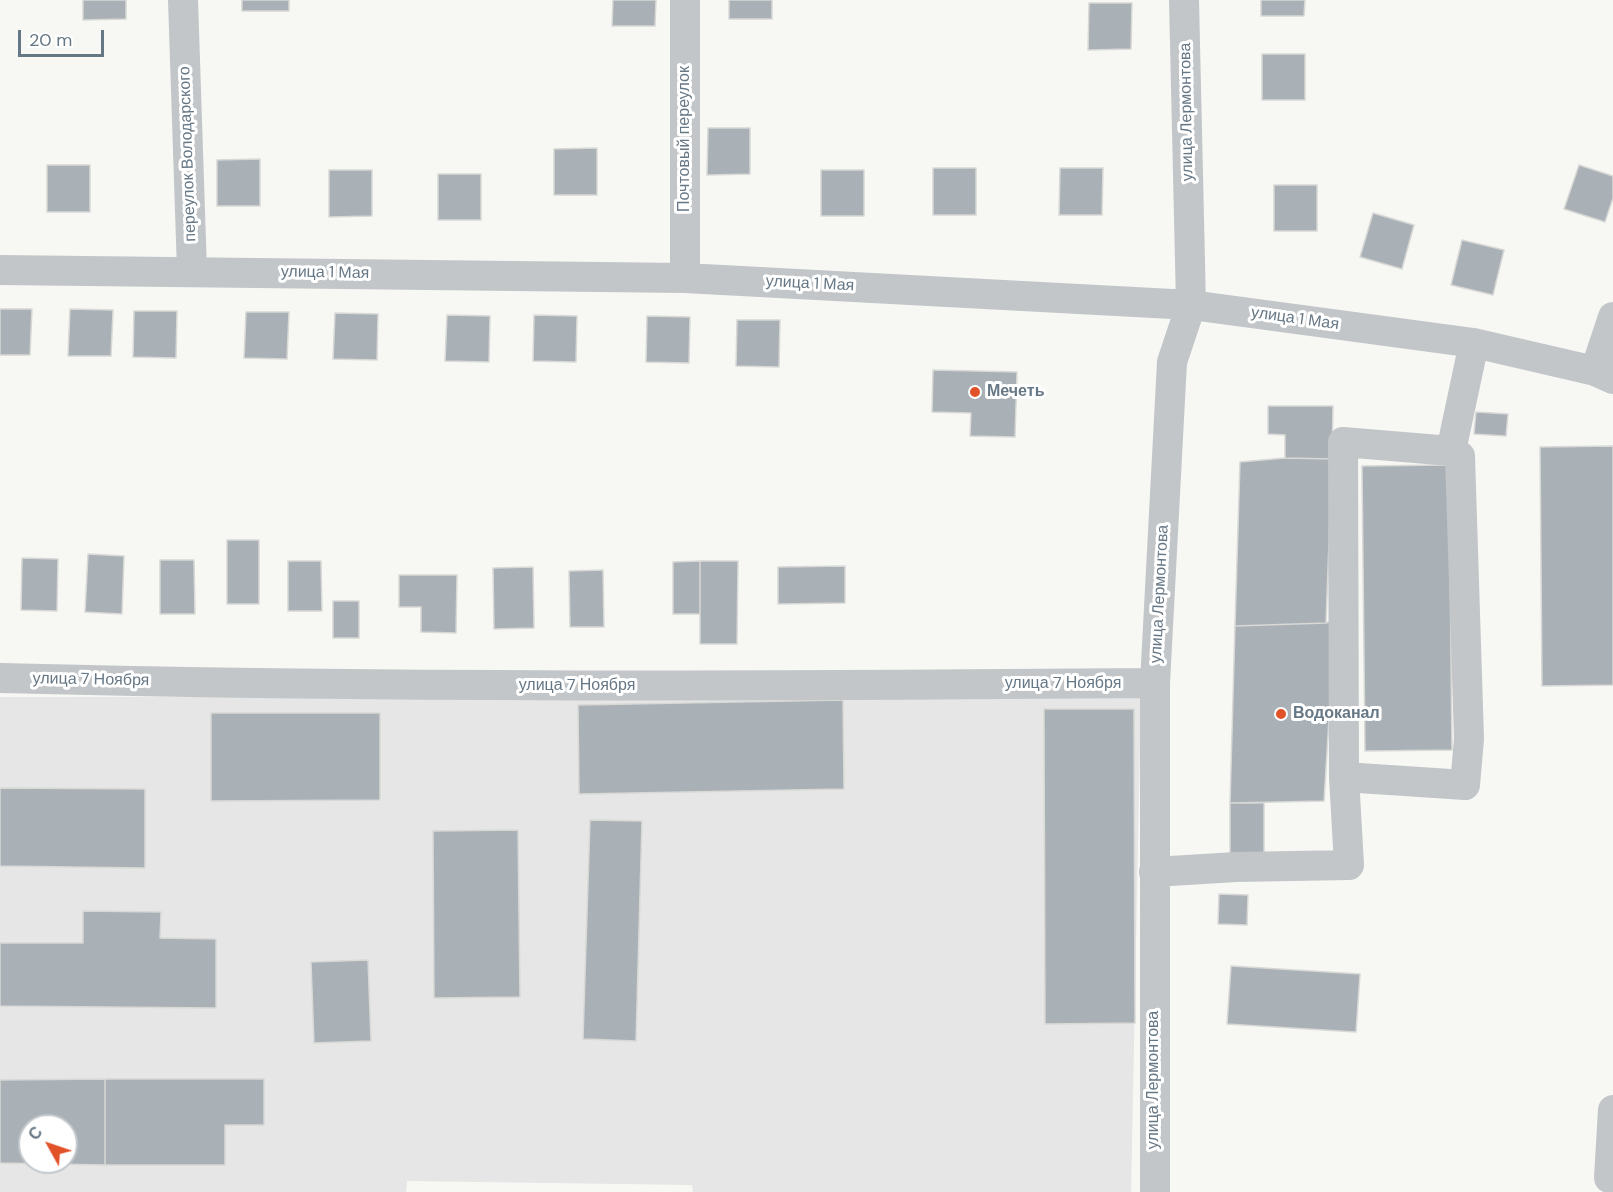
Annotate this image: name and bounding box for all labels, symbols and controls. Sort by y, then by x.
scale bar [21,18,106,56]
text: 20 m [29,28,72,52]
street label: улица Лермонтова [1176,43,1198,181]
street label: переулок Володарского [175,66,201,242]
street label: Почтовый переулок [675,66,695,212]
street label: улица 1 Мая [281,263,369,283]
street label: улица 1 Мая [765,272,855,296]
street label: улица 1 Мая [1250,303,1340,335]
place label: Мечеть [987,382,1044,402]
marker: Мечеть [968,385,982,399]
street label: улица Лермонтова [1147,524,1173,664]
street label: улица 7 Ноября [32,669,150,691]
street label: улица 7 Ноября [1005,674,1121,694]
street label: улица 7 Ноября [519,676,635,696]
place label: Водоканал [1293,704,1380,724]
marker: Водоканал [1274,707,1288,721]
street label: улица Лермонтова [1144,1011,1164,1149]
north arrow [18,1114,78,1174]
text: С [24,1122,47,1145]

